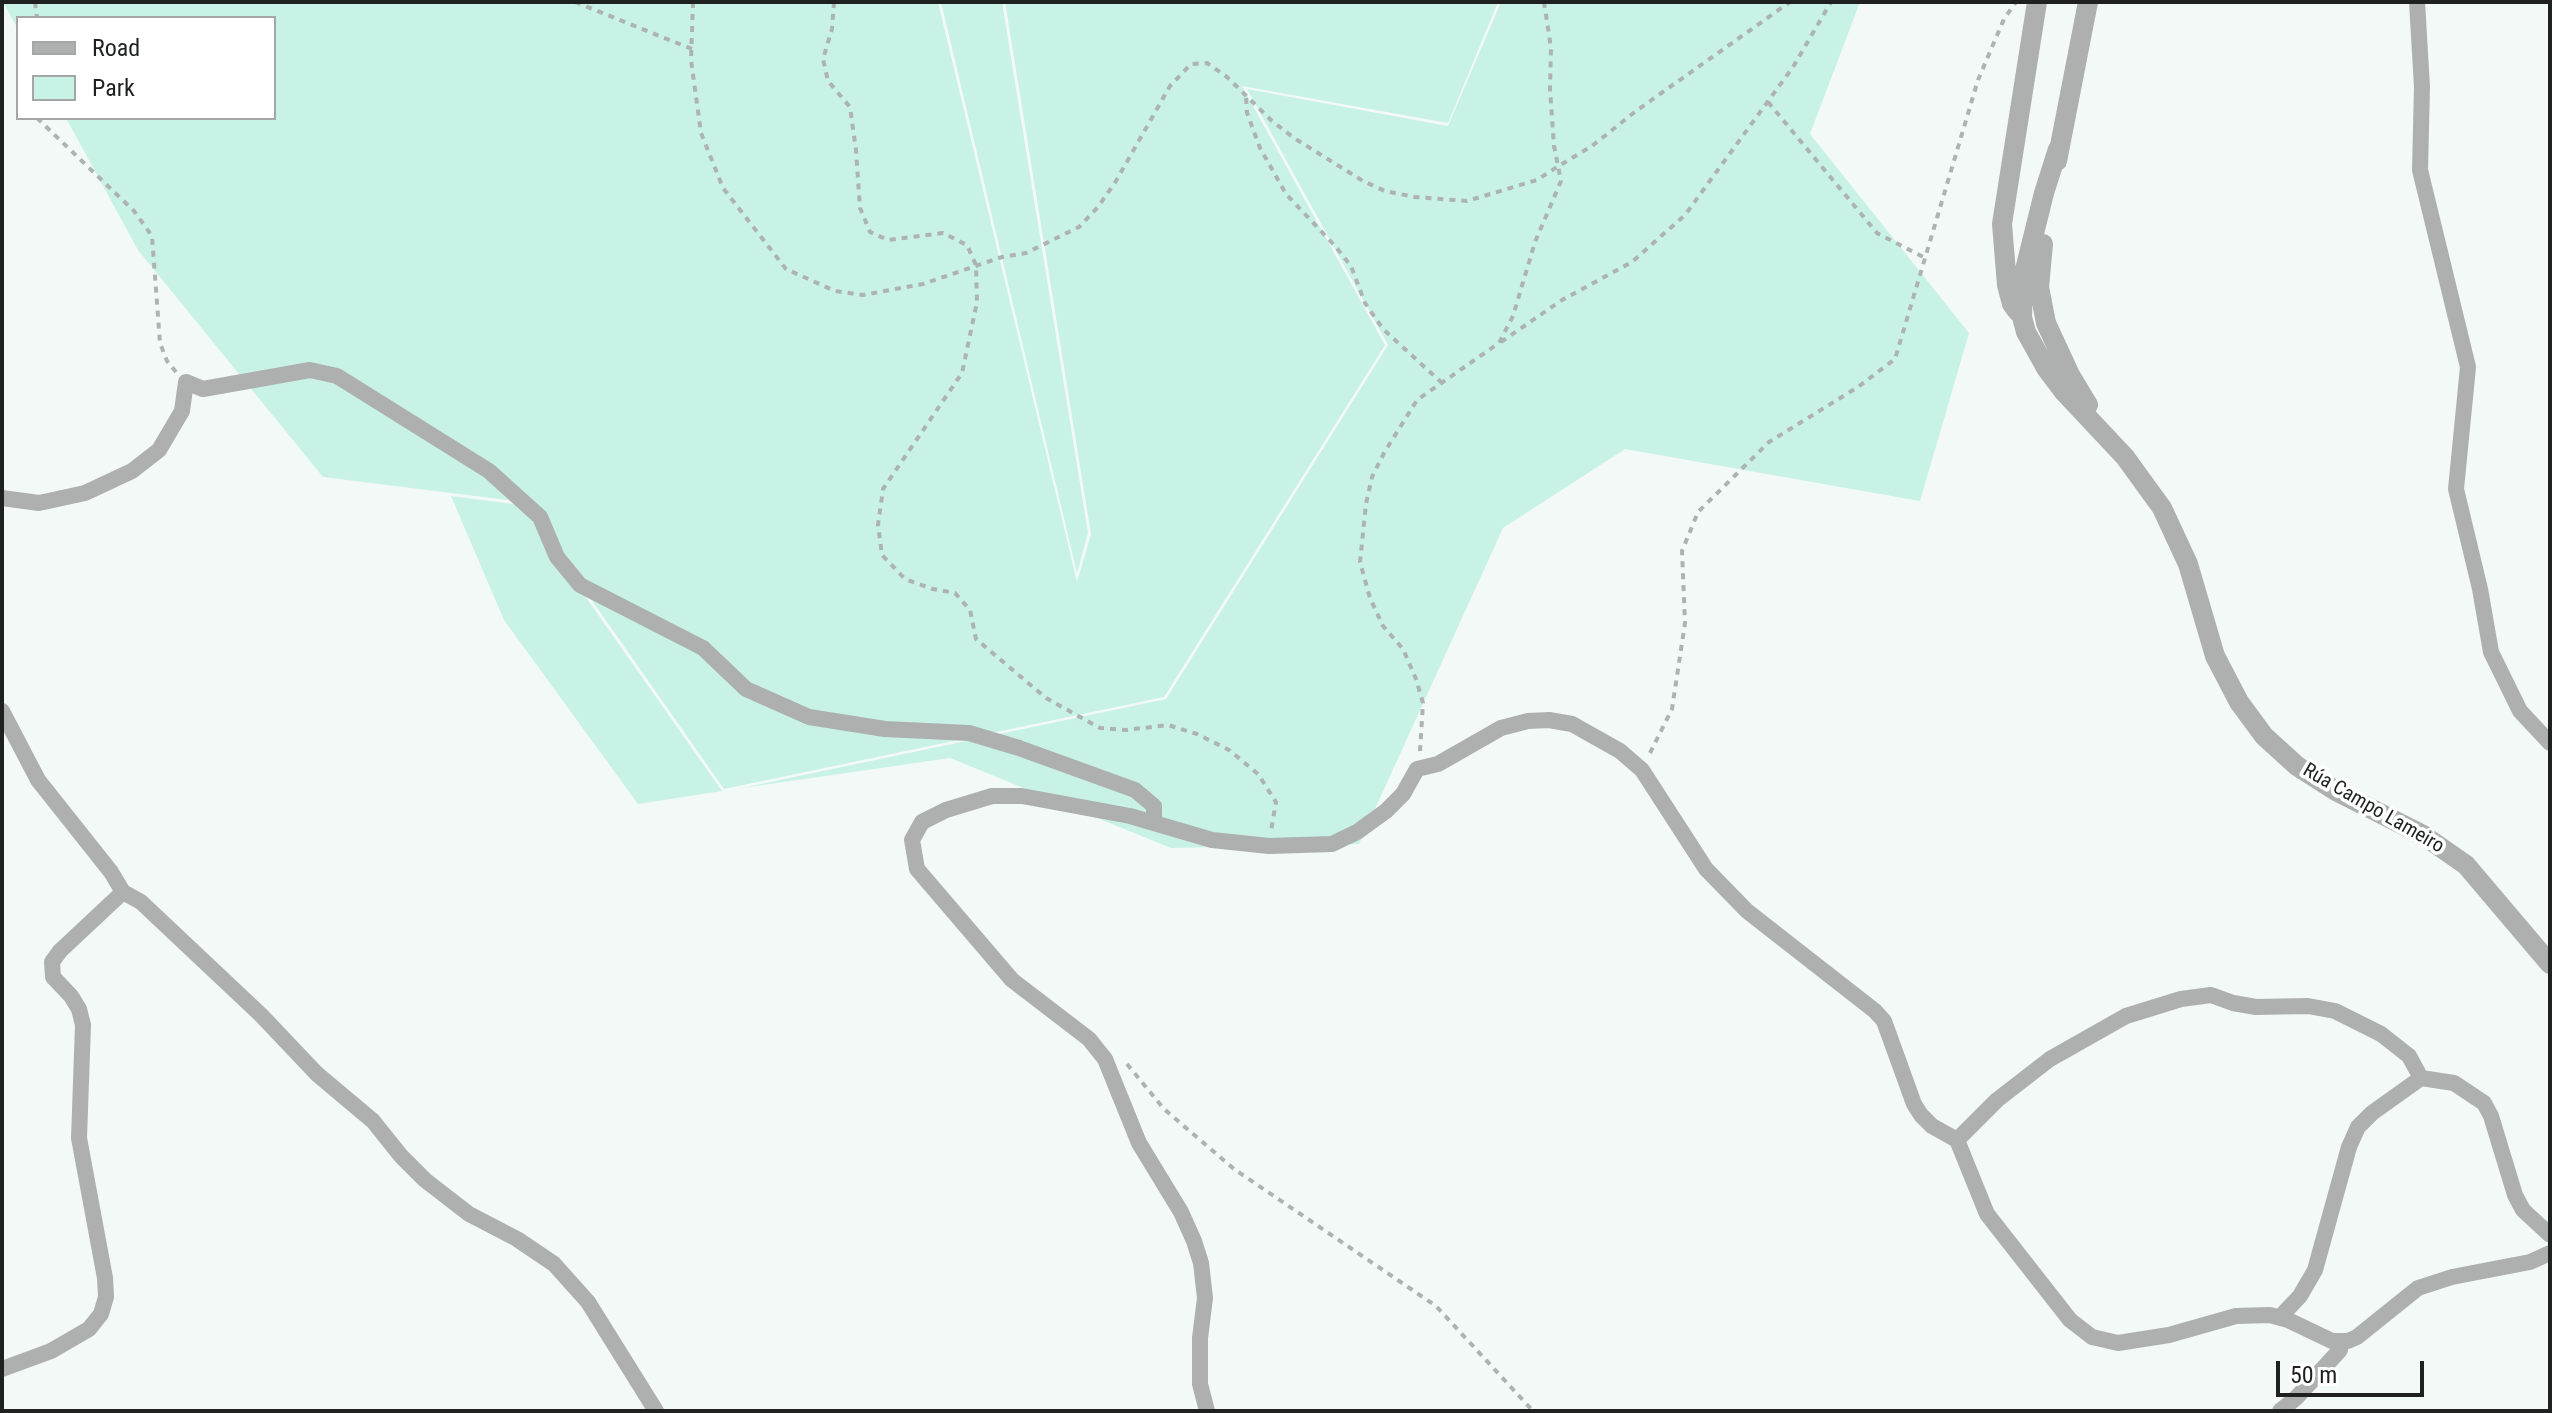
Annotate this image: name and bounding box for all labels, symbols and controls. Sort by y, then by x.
legend [16,16,276,120]
text: Road [92,34,140,62]
text: Park [92,74,135,102]
street label: Rúa Campo Lameiro [2298,759,2448,859]
scale bar [2280,1345,2428,1395]
text: 50 m [2290,1361,2337,1389]

